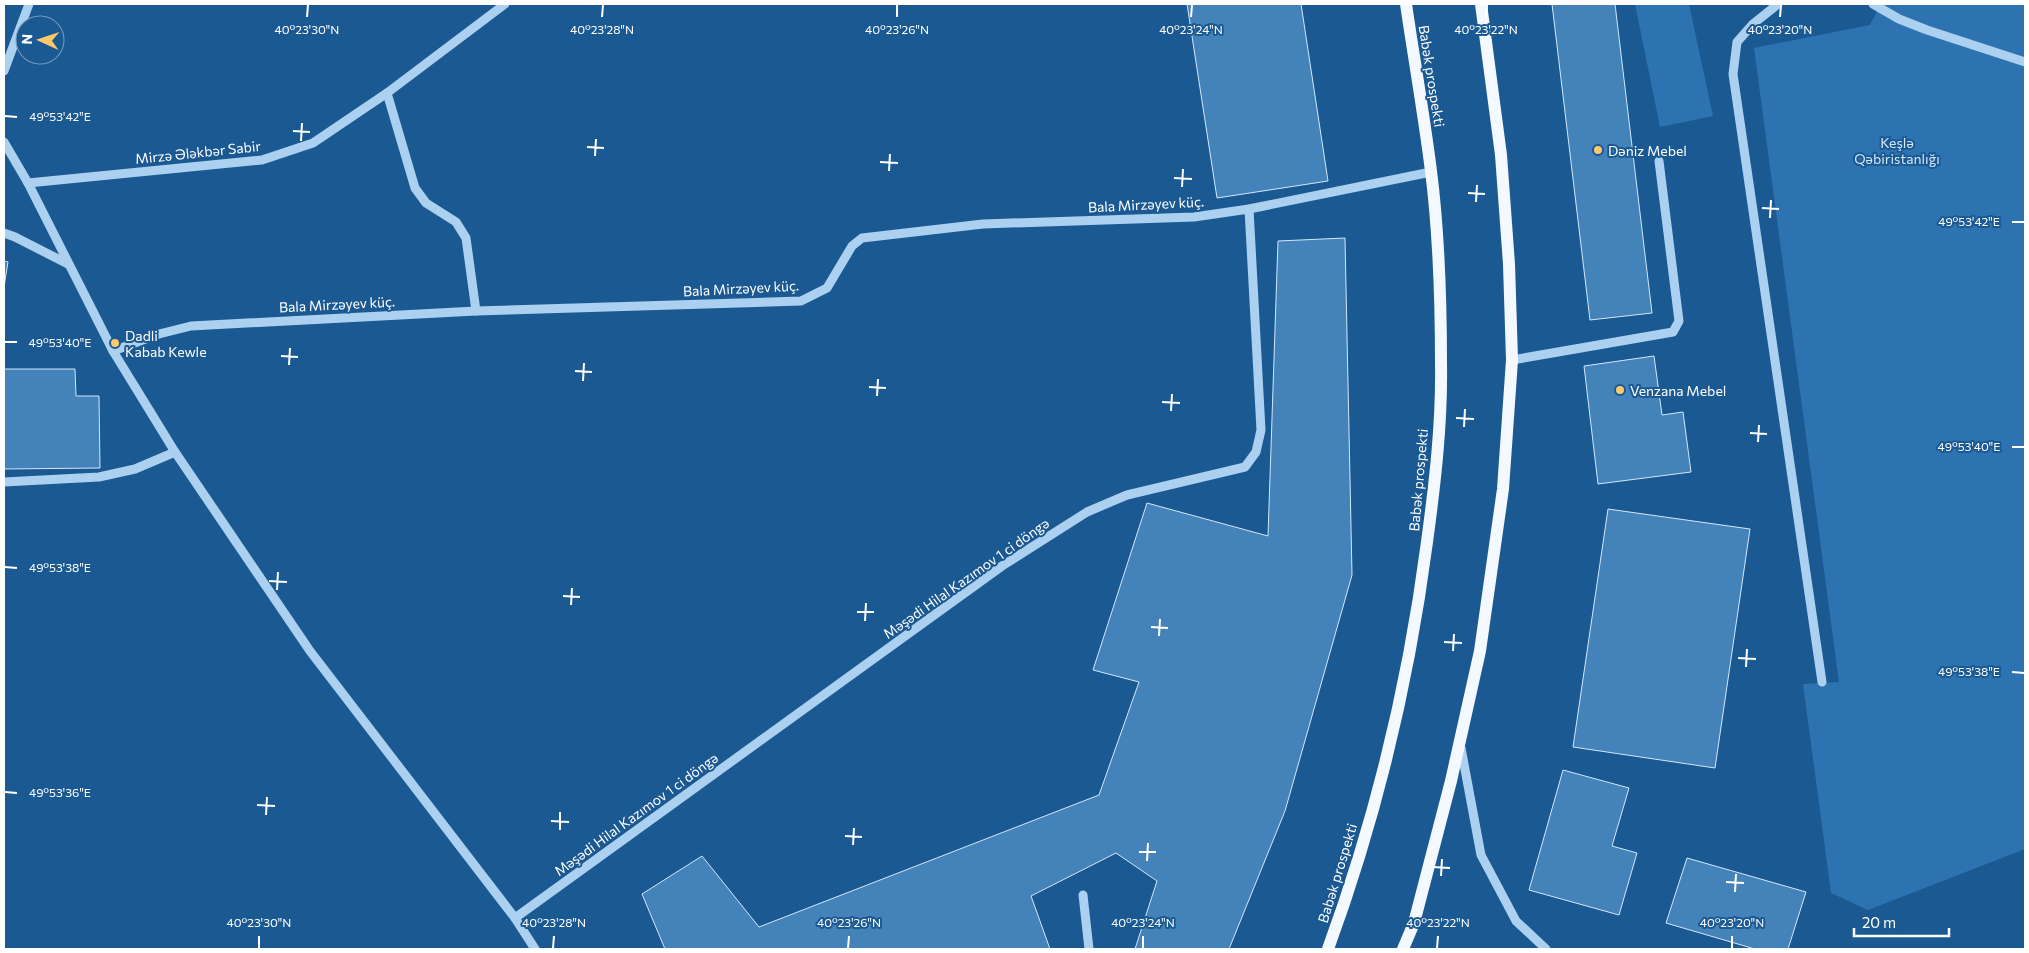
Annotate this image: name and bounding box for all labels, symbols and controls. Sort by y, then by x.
north arrow [15,15,65,65]
text: 40°23'30"N [275,22,339,36]
text: 40°23'28"N [570,22,634,36]
text: 40°23'26"N [865,22,929,36]
text: 40°23'24"N [1159,22,1223,36]
text: 40°23'22"N [1454,22,1518,36]
text: 40°23'20"N [1748,22,1812,36]
street label: Babək prospekti [1416,24,1448,128]
text: N [18,34,35,45]
text: 49°53'42"E [29,109,91,123]
park label: Keşlə Qəbiristanlığı [1854,134,1940,167]
street label: Mirzə Ələkbər Sabir [134,137,262,167]
place label: Dəniz Mebel [1608,142,1687,159]
marker: Dəniz Mebel [1592,144,1604,156]
street label: Bala Mirzəyev küç. [1087,192,1205,216]
text: 49°53'42"E [1938,214,2000,228]
street label: Bala Mirzəyev küç. [682,276,800,300]
street label: Bala Mirzəyev küç. [278,292,396,316]
place label: Dadli Kabab Kewle [125,327,207,360]
text: 49°53'40"E [29,335,91,349]
marker: Dadli Kabab Kewle [109,337,121,349]
place label: Venzana Mebel [1630,382,1726,399]
marker: Venzana Mebel [1614,384,1626,396]
street label: Babək prospekti [1405,428,1431,532]
text: 49°53'40"E [1938,439,2000,453]
street label: Məşədi Hilal Kazımov 1 ci döngə [880,514,1052,642]
text: 49°53'38"E [29,560,91,574]
text: 49°53'38"E [1938,664,2000,678]
street label: Məşədi Hilal Kazımov 1 ci döngə [551,749,721,879]
text: 49°53'36"E [29,785,91,799]
street label: Babək prospekti [1314,821,1360,925]
scale bar [1854,906,1949,938]
text: 20 m [1862,913,1896,931]
text: 40°23'30"N [227,915,291,929]
text: 40°23'28"N [522,915,586,929]
text: 40°23'26"N [817,915,881,929]
text: 40°23'24"N [1111,915,1175,929]
text: 40°23'22"N [1406,915,1470,929]
text: 40°23'20"N [1700,915,1764,929]

